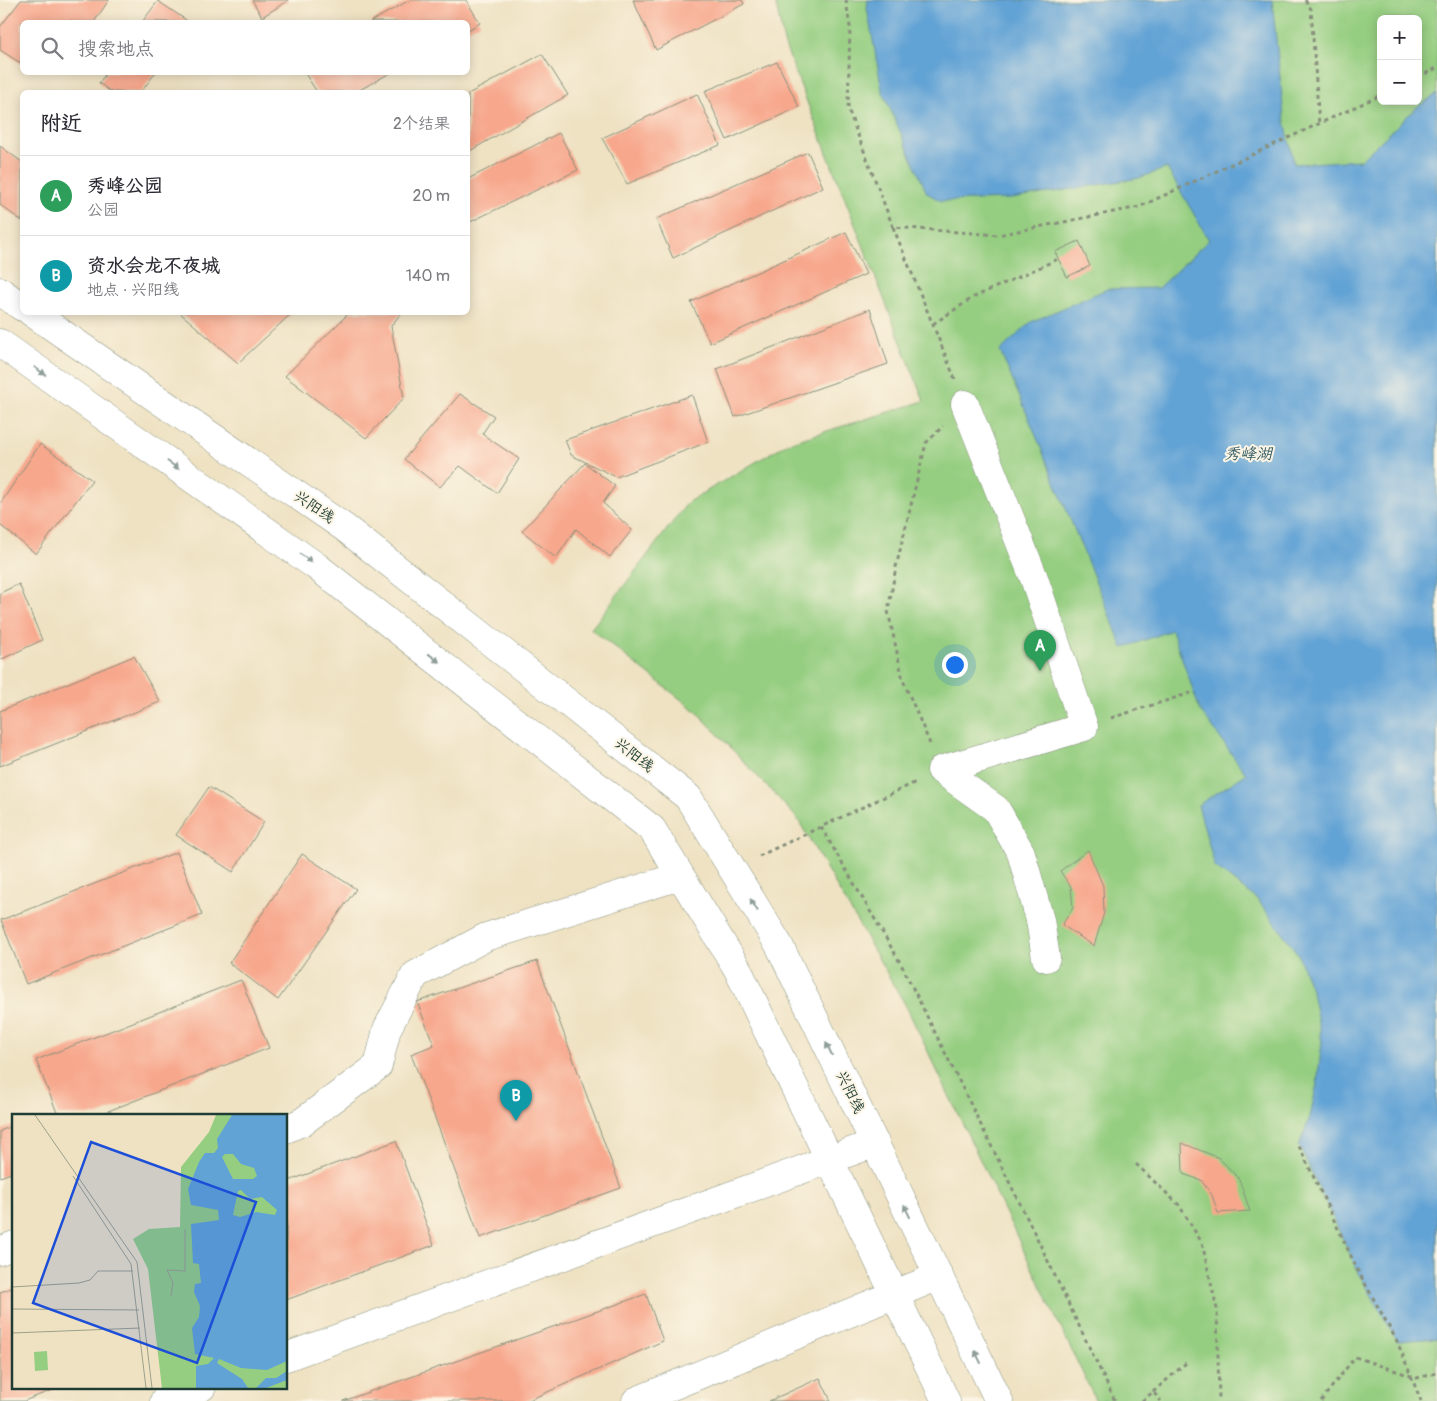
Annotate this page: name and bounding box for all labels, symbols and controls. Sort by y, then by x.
map controls [1377,15,1422,105]
button: + [1377,15,1422,60]
search box [20,20,470,75]
icon: search [38,34,66,62]
text: 搜索地点 [78,37,154,61]
button: − [1377,60,1422,105]
text: 附近 [40,110,82,137]
text: 2个结果 [393,114,450,134]
text: 秀峰公园 [87,174,163,198]
text: A [51,186,61,206]
text: 20 m [412,186,450,206]
text: 公园 [87,200,119,220]
text: 资水会龙不夜城 [87,254,220,278]
text: B [51,266,61,286]
text: 140 m [406,266,450,286]
text: 地点 · 兴阳线 [87,280,179,300]
one-way arrow [33,366,47,376]
water label: 秀峰湖 [1224,444,1274,464]
one-way arrow [166,460,180,470]
street label: 兴阳线 [290,487,338,527]
one-way arrow [299,553,313,563]
pin: A [1024,630,1056,671]
your location [942,652,968,678]
one-way arrow [427,653,440,664]
street label: 兴阳线 [610,734,658,776]
one-way arrow [749,898,758,911]
one-way arrow [825,1042,833,1056]
street label: 兴阳线 [832,1068,868,1116]
pin: B [500,1080,532,1121]
inset map [12,1114,288,1388]
one-way arrow [903,1204,911,1218]
one-way arrow [974,1350,982,1364]

